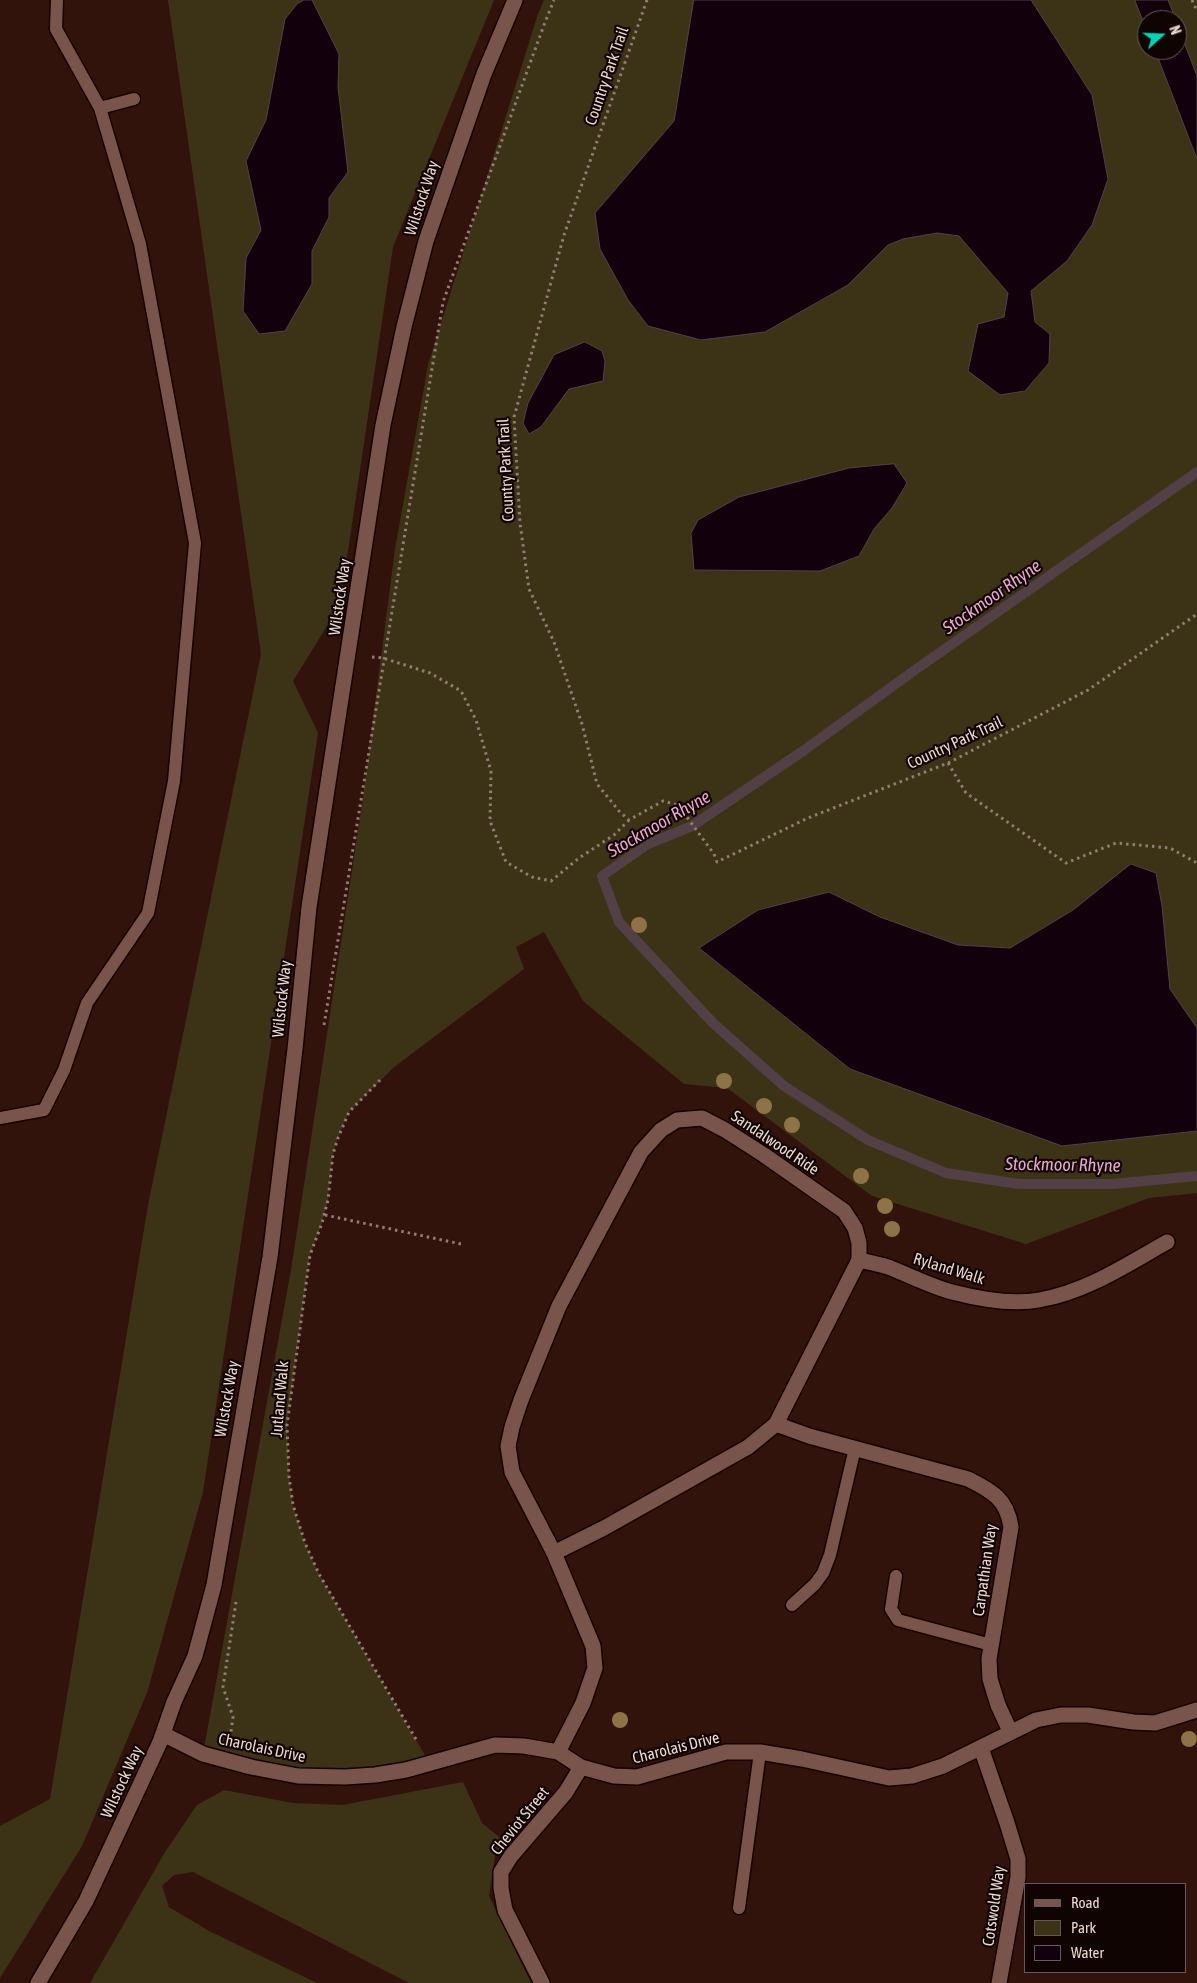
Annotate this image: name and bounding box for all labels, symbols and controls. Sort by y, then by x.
north arrow [1137,10,1187,60]
street label: Country Park Trail [581,24,633,128]
text: N [1166,24,1184,37]
street label: Wilstock Way [401,158,443,238]
street label: Country Park Trail [494,418,518,522]
water label: Stockmoor Rhyne [939,555,1045,639]
street label: Wilstock Way [325,557,355,637]
street label: Country Park Trail [904,713,1006,773]
water label: Stockmoor Rhyne [604,786,714,862]
street label: Wilstock Way [268,959,296,1039]
street label: Sandalwood Ride [727,1107,823,1179]
water label: Stockmoor Rhyne [1005,1153,1121,1177]
street label: Ryland Walk [911,1249,987,1289]
street label: Wilstock Way [211,1359,243,1439]
street label: Jutland Walk [267,1360,293,1438]
street label: Carpathian Way [969,1523,1001,1617]
street label: Charolais Drive [631,1728,721,1768]
street label: Charolais Drive [217,1729,307,1767]
street label: Wilstock Way [97,1743,147,1821]
street label: Cheviot Street [487,1783,553,1859]
street label: Cotswold Way [979,1865,1009,1947]
legend [1024,1883,1187,1973]
text: Road [1071,1894,1100,1911]
text: Park [1071,1919,1096,1936]
text: Water [1071,1944,1104,1961]

